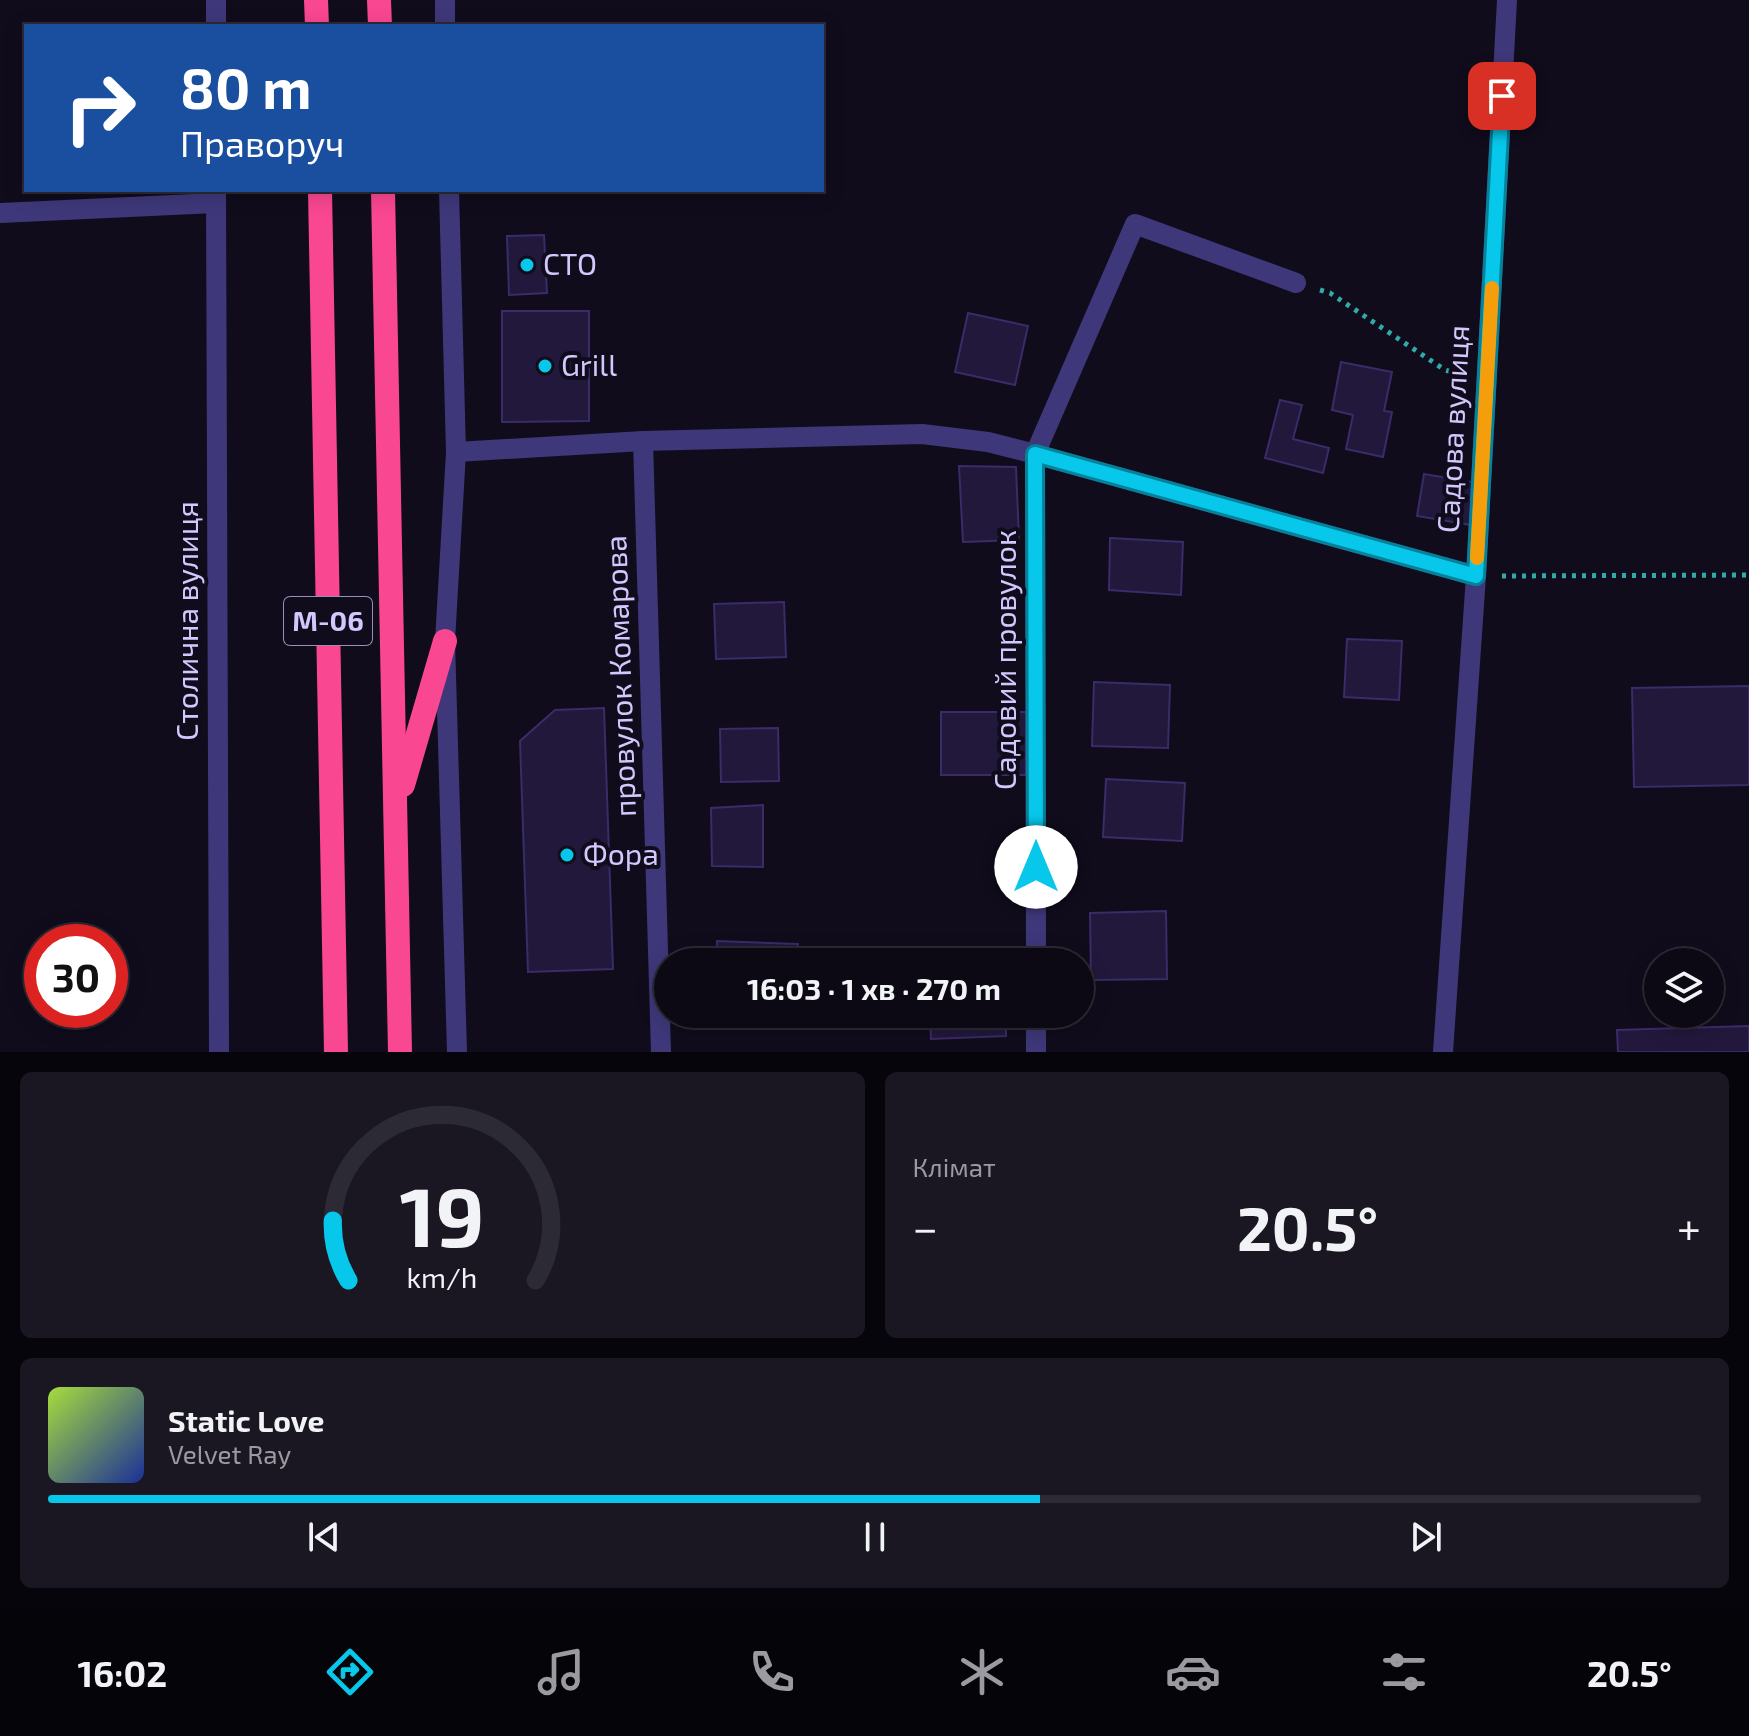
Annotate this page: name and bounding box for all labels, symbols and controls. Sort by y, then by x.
text: 80 m [180,53,312,120]
icon: right [48,56,152,160]
pin [1468,62,1536,130]
icon: arrive [1480,74,1524,118]
text: Праворуч [180,121,345,164]
place label: СТО [543,245,597,281]
marker: СТО [518,256,536,274]
street label: Садова вулиця [1429,324,1476,534]
place label: Grill [561,346,617,382]
marker: Grill [536,357,554,375]
street label: Столична вулиця [168,501,205,741]
street label: Садовий провулок [986,530,1023,790]
street label: провулок Комарова [596,535,643,817]
road number: М-06 [284,597,372,645]
position arrow [994,825,1078,909]
place label: Фора [583,835,659,871]
marker: Фора [558,846,576,864]
speed limit sign: 30 [24,924,128,1028]
map controls [1644,948,1724,1028]
button: layers [1644,948,1724,1028]
text: 16:03 · 1 хв · 270 m [747,970,1001,1006]
text: Клімат [913,1151,996,1182]
text: 19 [400,1164,485,1264]
text: 20.5° [1237,1191,1378,1263]
text: − [913,1200,938,1253]
text: + [1677,1200,1701,1253]
text: km/h [407,1259,478,1294]
text: Static Love [168,1402,324,1438]
text: Velvet Ray [168,1438,291,1469]
icon: previous [302,1515,346,1559]
icon: pause [853,1515,897,1559]
icon: next [1404,1515,1448,1559]
icon: directions [322,1644,378,1700]
icon: music [533,1644,589,1700]
icon: phone [744,1644,800,1700]
icon: climate [954,1644,1010,1700]
icon: car [1165,1644,1221,1700]
icon: filters [1376,1644,1432,1700]
text: 16:02 [77,1651,167,1694]
text: 20.5° [1587,1651,1672,1694]

